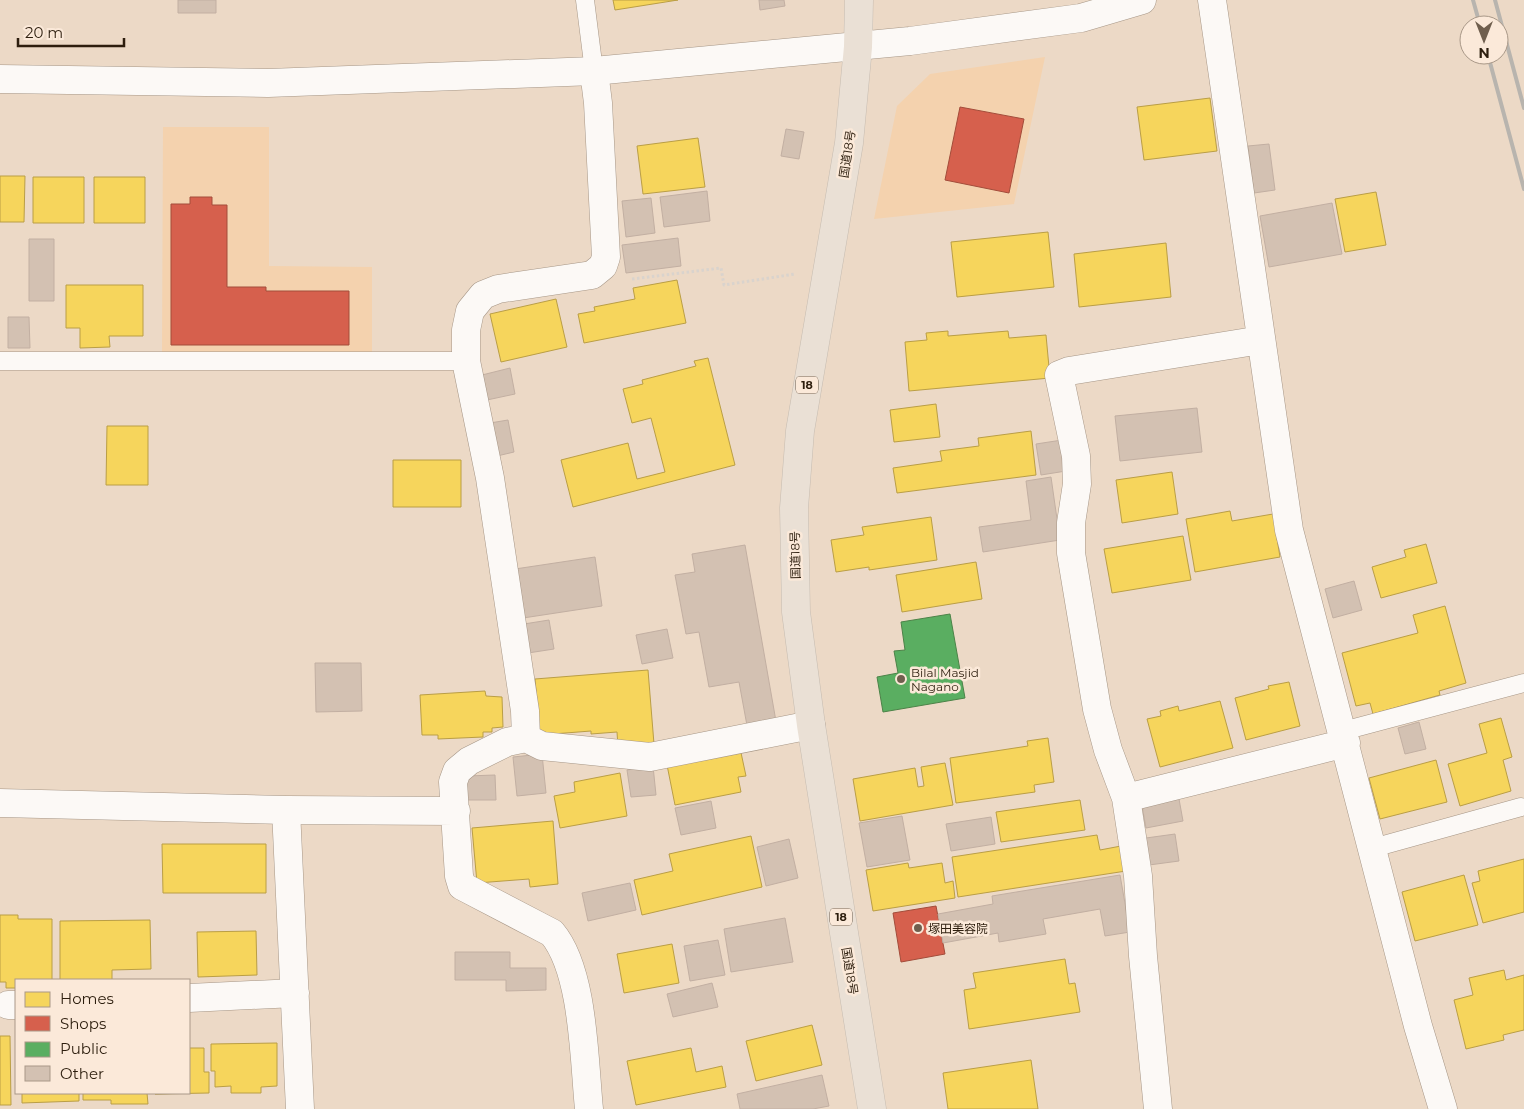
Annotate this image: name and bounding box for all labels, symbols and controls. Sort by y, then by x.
scale bar [18,15,124,47]
north arrow [1459,15,1509,65]
text: 20 m [25,23,63,42]
text: N [1478,44,1490,62]
street label: 国道18号 [836,129,858,179]
road number: 18 [796,376,818,394]
street label: 国道18号 [787,531,803,579]
place label: Bilal Masjid Nagano [911,665,979,694]
marker: Bilal Masjid Nagano [895,673,907,685]
road number: 18 [830,909,852,926]
place label: 塚田美容院 [928,921,988,936]
marker: 塚田美容院 [912,922,924,934]
street label: 国道18号 [839,946,861,996]
legend [15,979,190,1094]
text: Homes [60,989,114,1008]
text: Shops [60,1014,106,1033]
text: Public [60,1039,108,1058]
text: Other [60,1064,104,1083]

